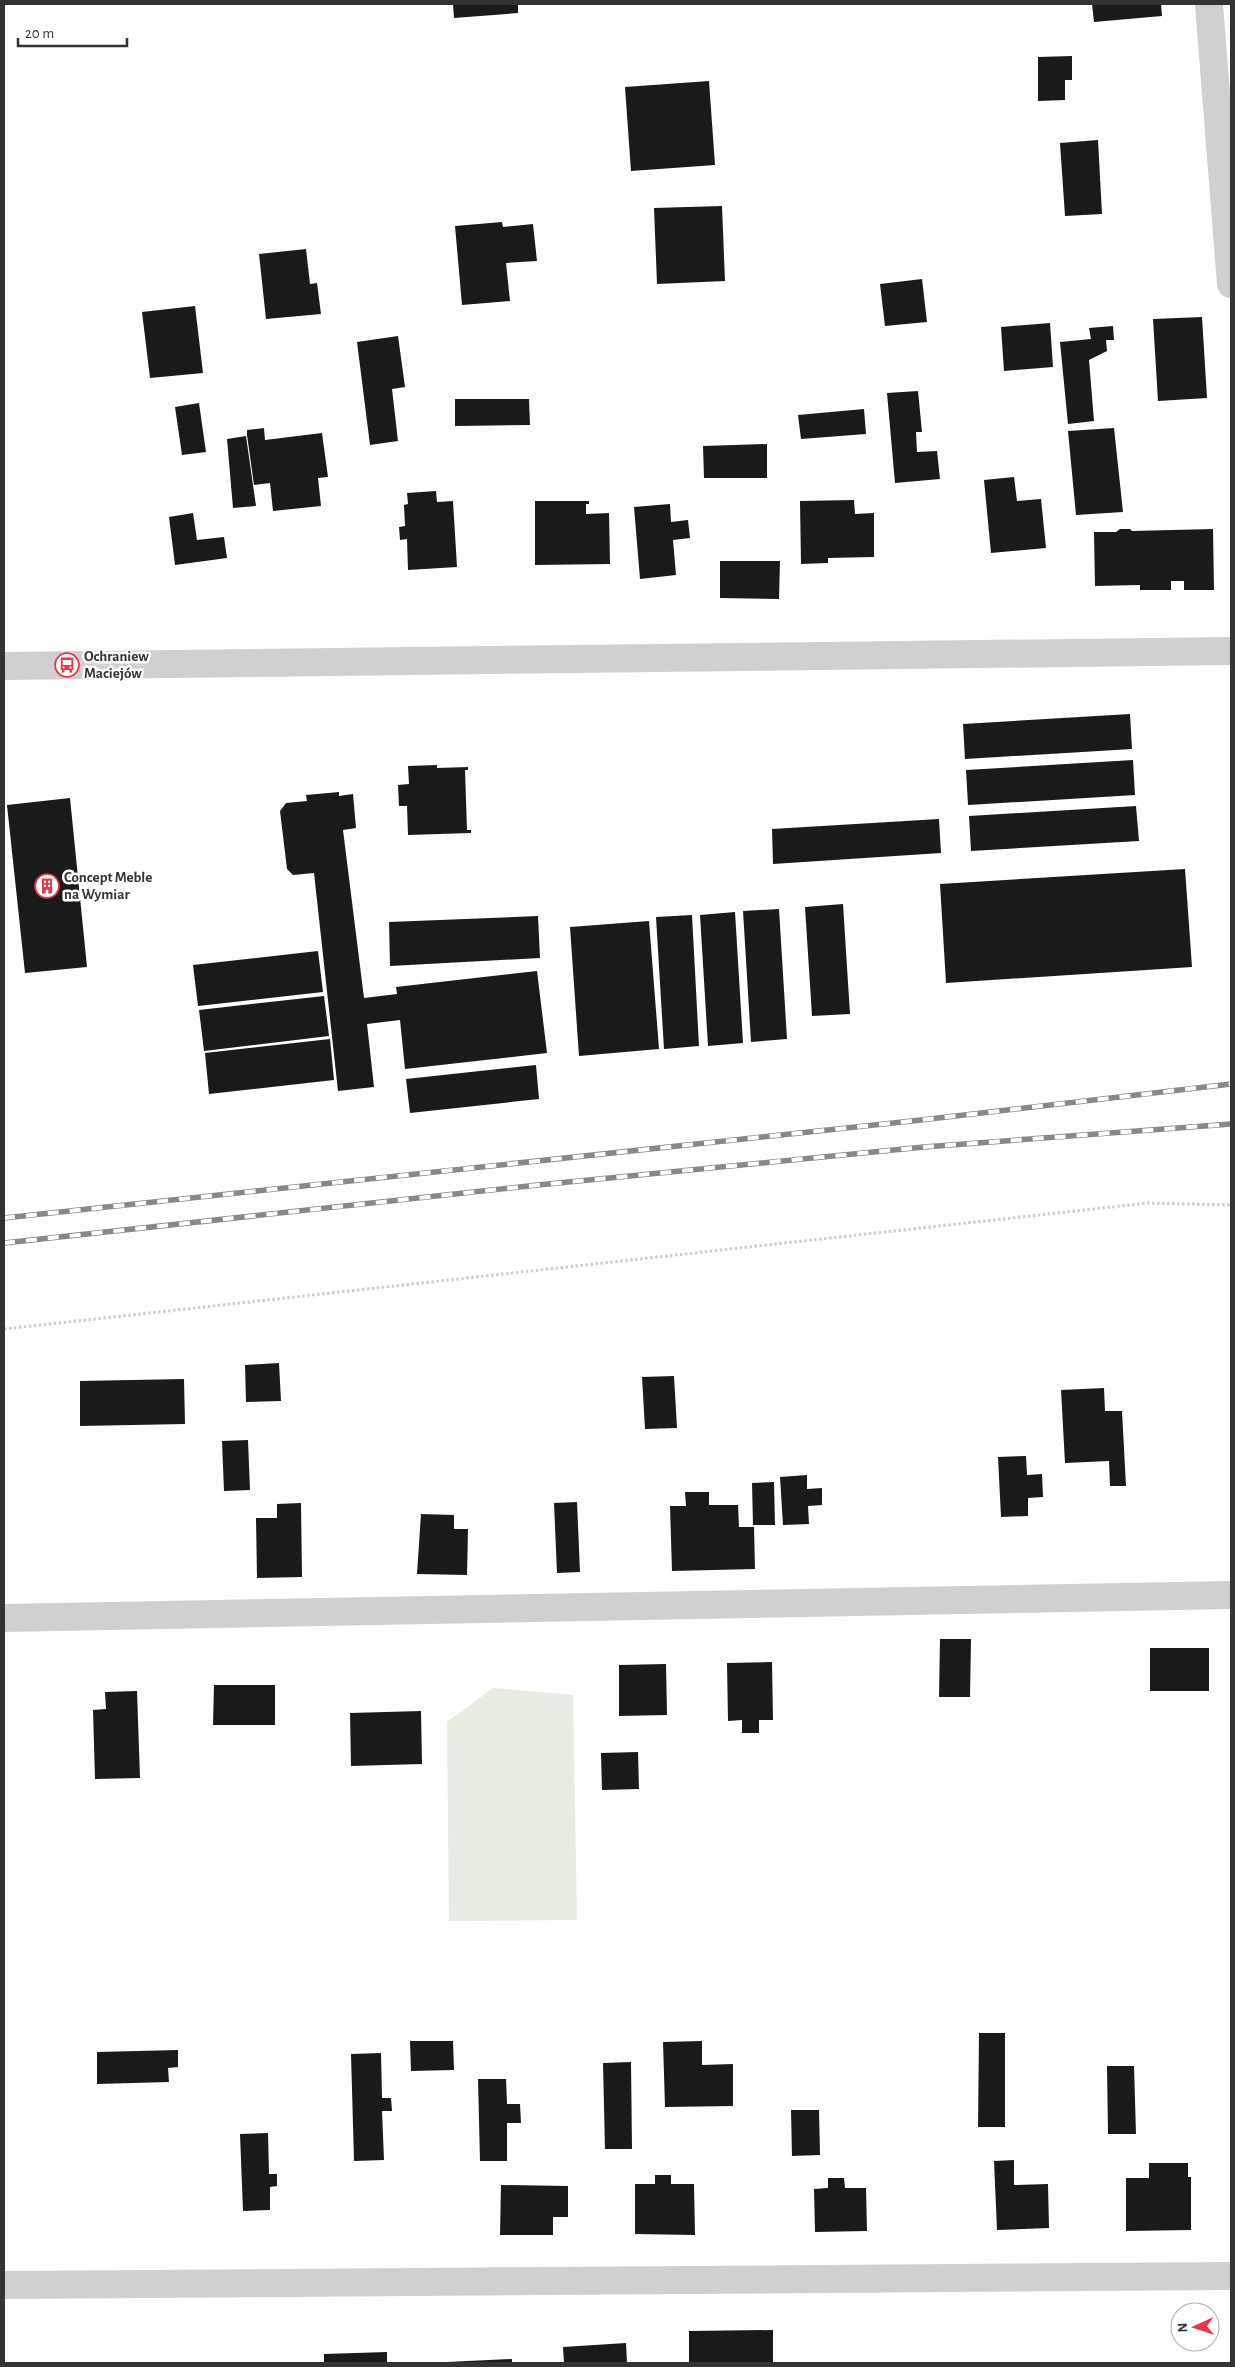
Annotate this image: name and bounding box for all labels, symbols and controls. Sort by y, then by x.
scale bar [18,15,126,47]
text: 20 m [25,26,54,41]
place label: Ochraniew Maciejów [84,649,149,681]
bus stop icon: Ochraniew Maciejów [54,652,80,678]
place label: Concept Meble na Wymiar [64,870,152,902]
building icon: Concept Meble na Wymiar [34,873,60,899]
north arrow [1170,2302,1220,2352]
text: N [1176,2322,1190,2333]

